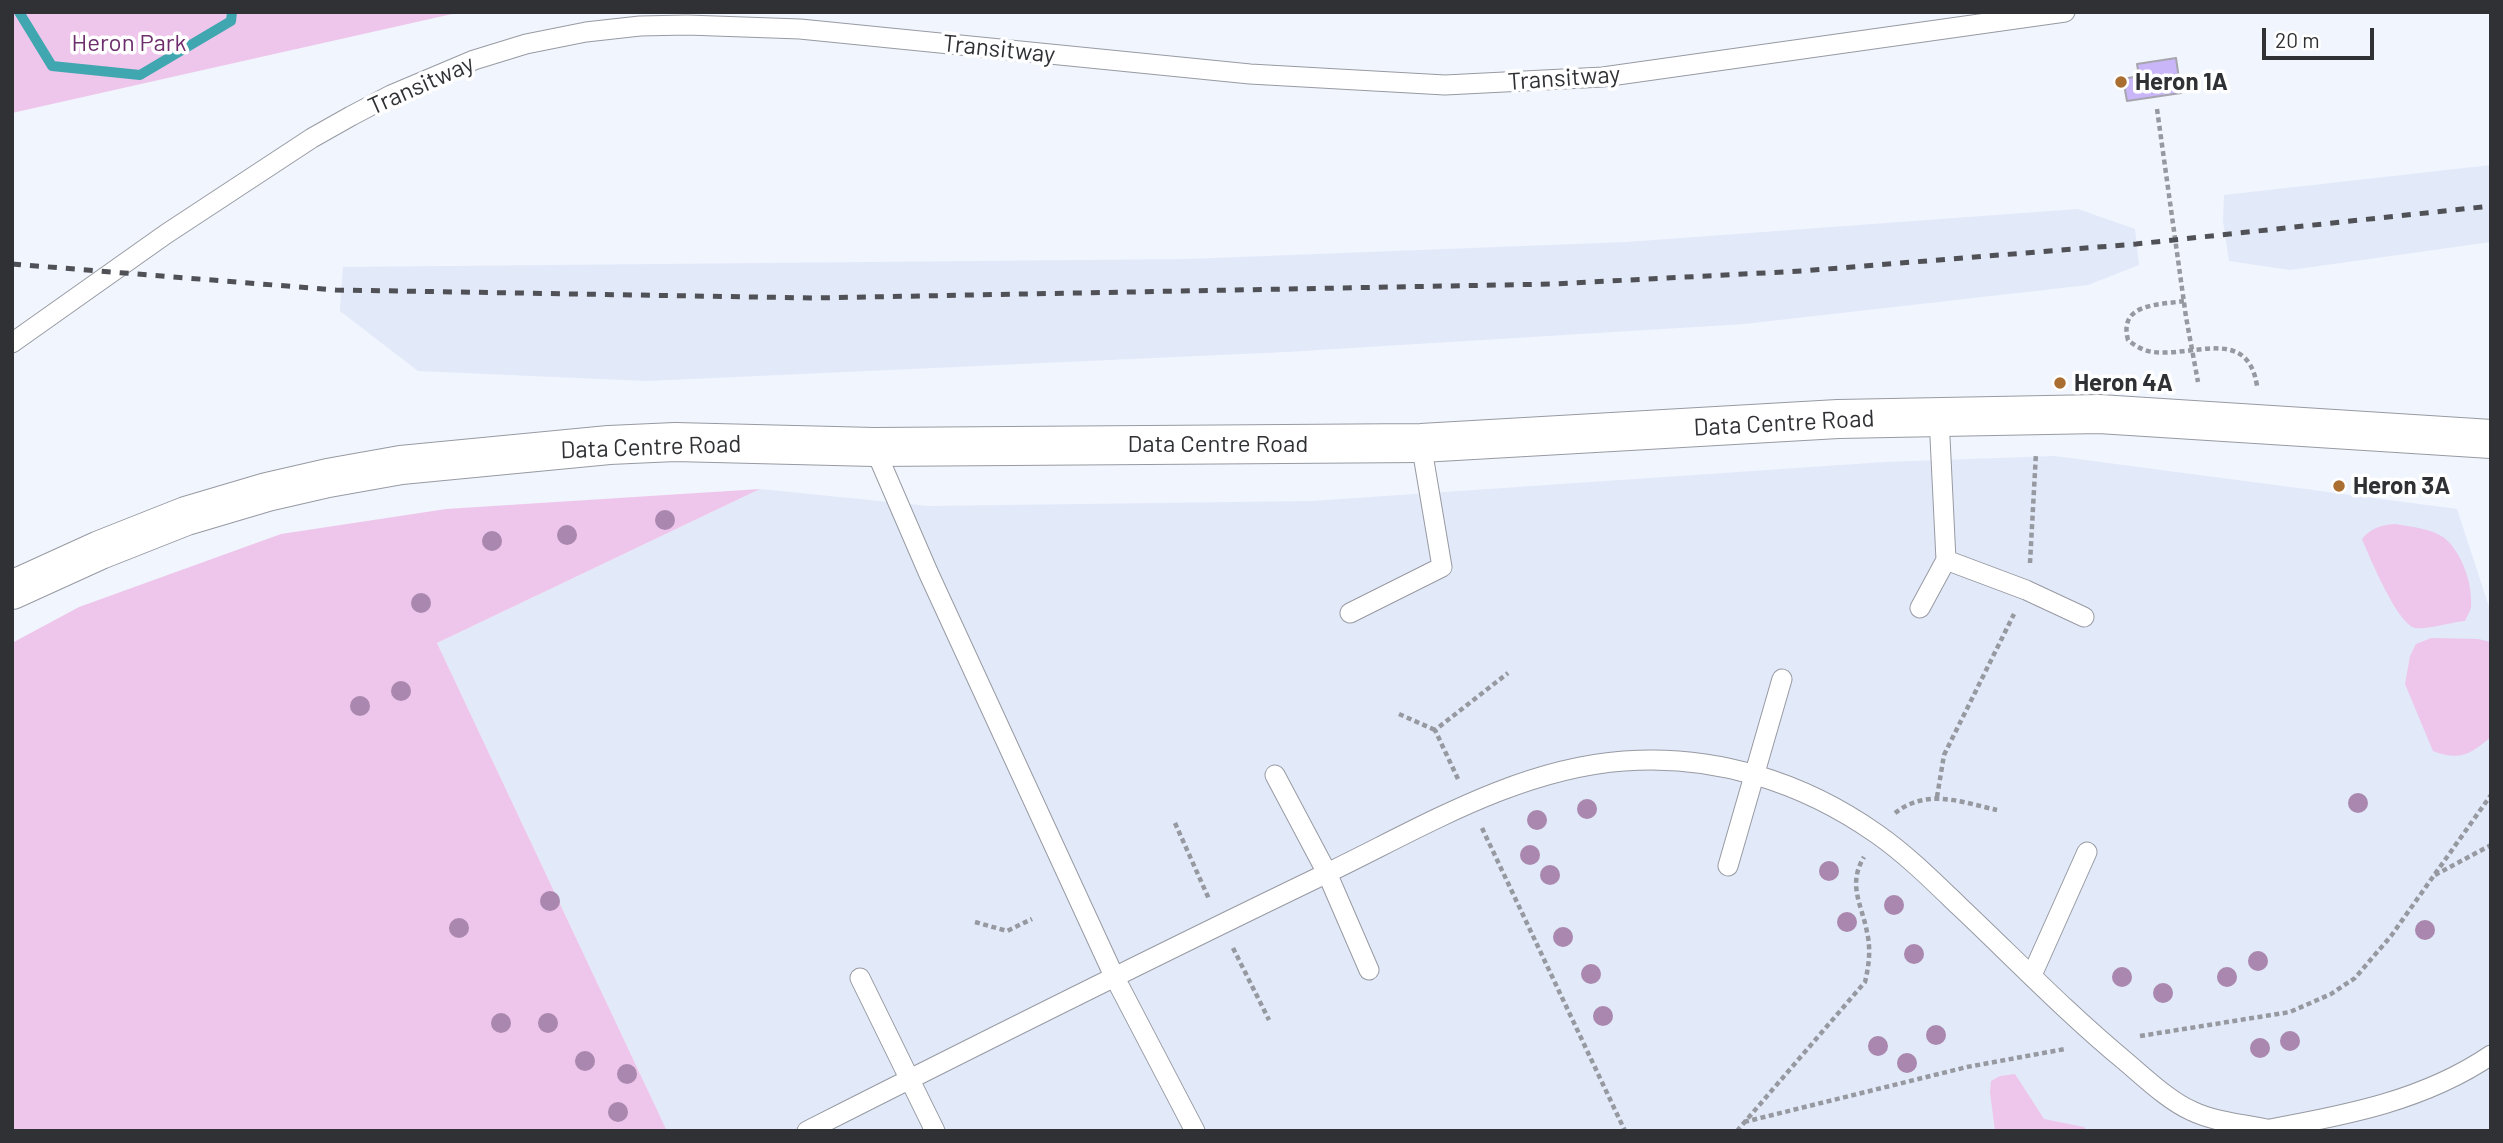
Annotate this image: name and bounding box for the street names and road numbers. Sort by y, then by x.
street label: Transitway [941,29,1057,69]
street label: Transitway [364,49,478,121]
street label: Transitway [1507,60,1621,96]
street label: Data Centre Road [1693,404,1875,442]
street label: Data Centre Road [560,429,742,465]
street label: Data Centre Road [1128,430,1308,458]

